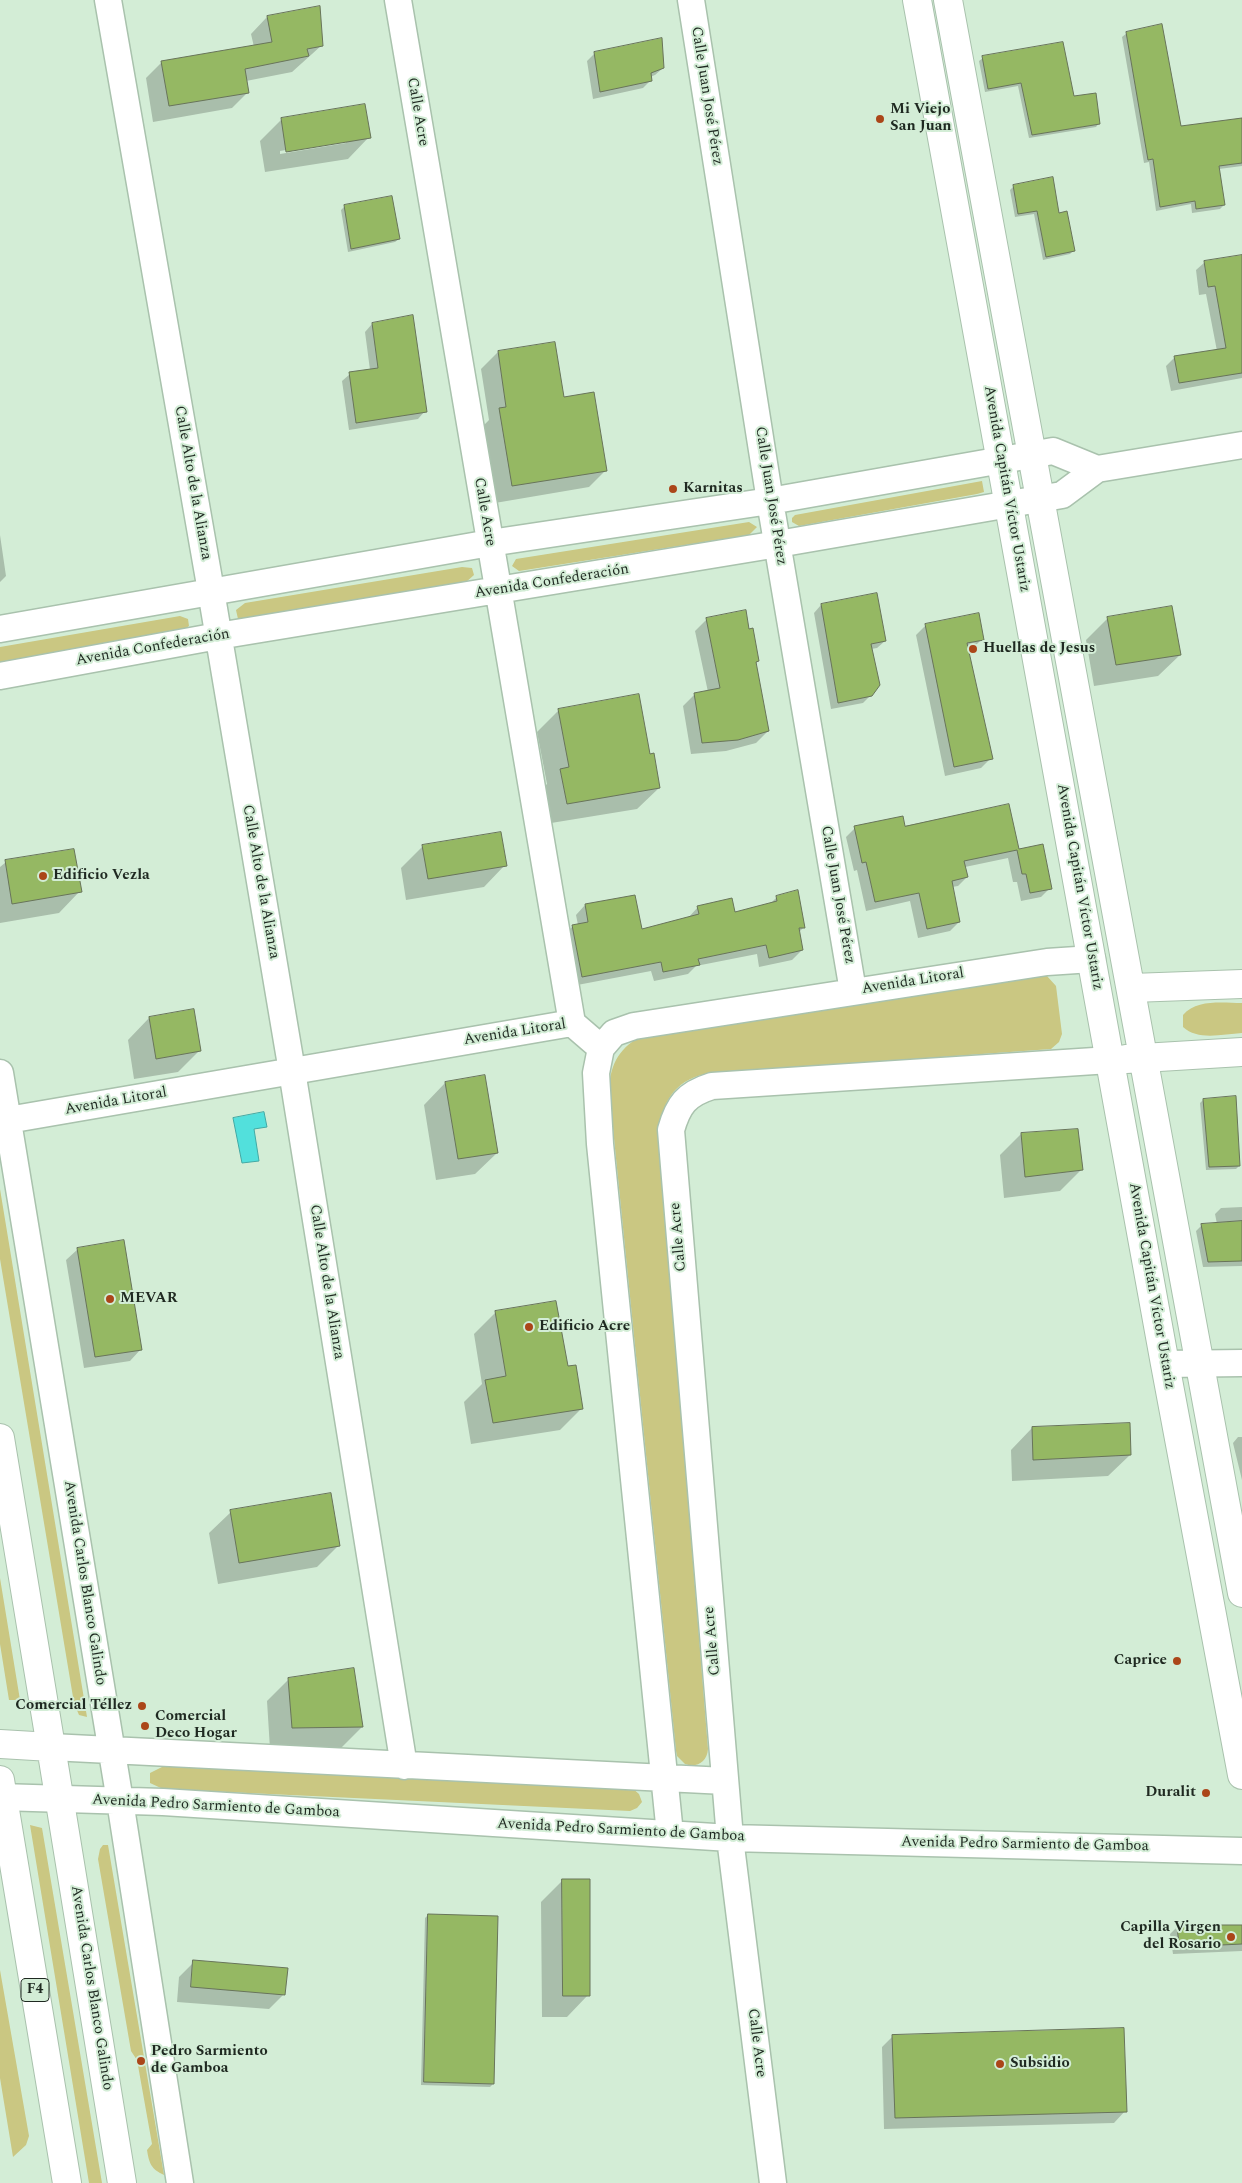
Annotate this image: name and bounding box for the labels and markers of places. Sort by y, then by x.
place label: Mi Viejo San Juan [890,101,952,136]
marker: Mi Viejo San Juan [874,113,886,125]
place label: Karnitas [683,480,743,498]
marker: Karnitas [667,483,679,495]
place label: Huellas de Jesus [983,640,1095,658]
marker: Huellas de Jesus [967,643,979,655]
place label: Edificio Vezla [53,867,150,885]
marker: Edificio Vezla [37,870,49,882]
place label: MEVAR [120,1290,178,1308]
marker: MEVAR [104,1293,116,1305]
place label: Edificio Acre [539,1318,630,1336]
marker: Edificio Acre [523,1321,535,1333]
place label: Caprice [1114,1652,1167,1670]
marker: Caprice [1171,1655,1183,1667]
place label: Comercial Téllez [15,1697,132,1715]
marker: Comercial Téllez [136,1700,148,1712]
place label: Comercial Deco Hogar [155,1708,237,1743]
marker: Comercial Deco Hogar [139,1720,151,1732]
place label: Duralit [1145,1784,1196,1802]
marker: Duralit [1200,1787,1212,1799]
place label: Capilla Virgen del Rosario [1120,1919,1221,1954]
marker: Capilla Virgen del Rosario [1225,1931,1237,1943]
place label: Pedro Sarmiento de Gamboa [151,2043,268,2078]
marker: Pedro Sarmiento de Gamboa [135,2055,147,2067]
place label: Subsidio [1010,2055,1070,2073]
marker: Subsidio [994,2058,1006,2070]

